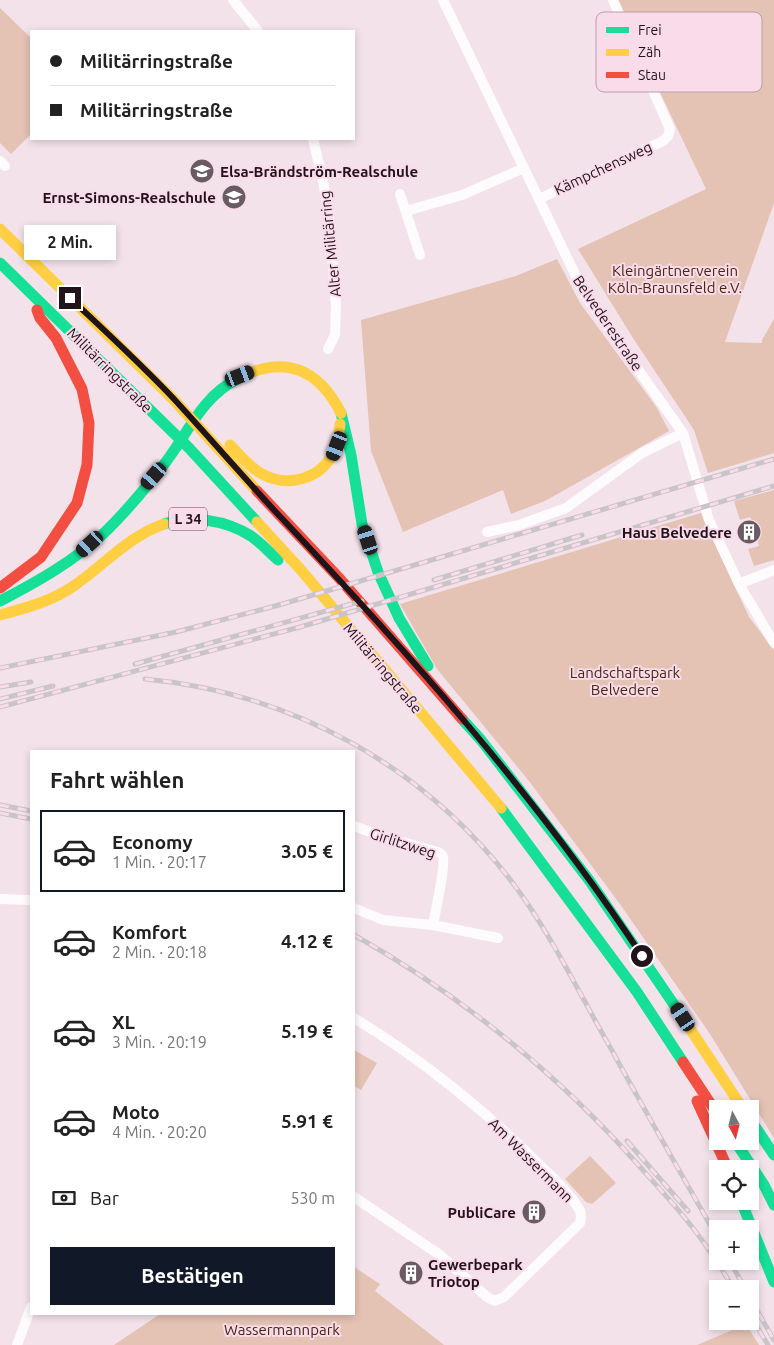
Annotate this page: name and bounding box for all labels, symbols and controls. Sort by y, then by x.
legend [596,12,762,92]
text: Frei [638,22,662,38]
text: Zäh [638,44,661,60]
text: Militärringstraße [80,50,233,72]
text: Stau [638,67,666,83]
text: Militärringstraße [80,99,233,121]
street label: Kämpchensweg [551,138,655,198]
school or university icon: Elsa-Brändström-Realschule [189,158,215,184]
place label: Elsa-Brändström-Realschule [220,163,418,180]
school or university icon: Ernst-Simons-Realschule [221,184,247,210]
place label: Ernst-Simons-Realschule [42,189,216,206]
street label: Alter Militärring [316,190,344,298]
callout: 2 Min. [24,226,116,260]
text: 2 Min. [48,233,92,251]
park label: Kleingärtnerverein Köln-Braunsfeld e.V. [608,262,742,296]
street label: Belvederestraße [570,272,646,374]
route end [59,287,81,309]
street label: Militärringstraße [64,324,156,416]
car [223,364,256,388]
car [324,429,349,463]
car [138,460,169,492]
road number: L 34 [169,508,207,530]
building icon: Haus Belvedere [736,519,762,545]
car [356,523,379,557]
place label: Haus Belvedere [622,524,732,541]
car [73,528,106,560]
street label: Militärringstraße [340,619,426,717]
park label: Landschaftspark Belvedere [570,664,681,698]
text: Fahrt wählen [50,767,184,792]
street label: Girlitzweg [368,824,438,862]
icon: car [52,829,97,874]
text: Economy [112,831,193,853]
text: 3.05 € [281,840,333,862]
text: 1 Min. · 20:17 [112,853,207,871]
icon: car [52,919,97,964]
text: Komfort [112,921,187,943]
text: 4.12 € [281,930,333,952]
text: 2 Min. · 20:18 [112,943,207,961]
route start [631,945,653,967]
car [668,1000,697,1034]
icon: car [52,1009,97,1054]
text: XL [112,1011,135,1033]
text: 5.19 € [281,1020,333,1042]
text: 3 Min. · 20:19 [112,1033,207,1051]
icon: car [52,1099,97,1144]
north arrow [709,1100,759,1150]
map controls [709,1100,759,1330]
text: Moto [112,1101,160,1123]
text: 5.91 € [281,1110,333,1132]
street label: Am Wassermann [485,1114,577,1206]
text: 4 Min. · 20:20 [112,1123,207,1141]
button: locate [709,1160,759,1210]
icon: cash [50,1184,78,1212]
text: Bar [90,1187,119,1209]
text: 530 m [290,1189,335,1207]
building icon: PubliCare [521,1199,547,1225]
place label: PubliCare [447,1204,516,1221]
button: + [709,1220,759,1270]
button: Bestätigen [50,1247,335,1305]
place label: Gewerbepark Triotop [428,1256,523,1290]
building icon: Gewerbepark Triotop [398,1260,424,1286]
button: − [709,1280,759,1330]
park label: Wassermannpark [224,1321,340,1338]

